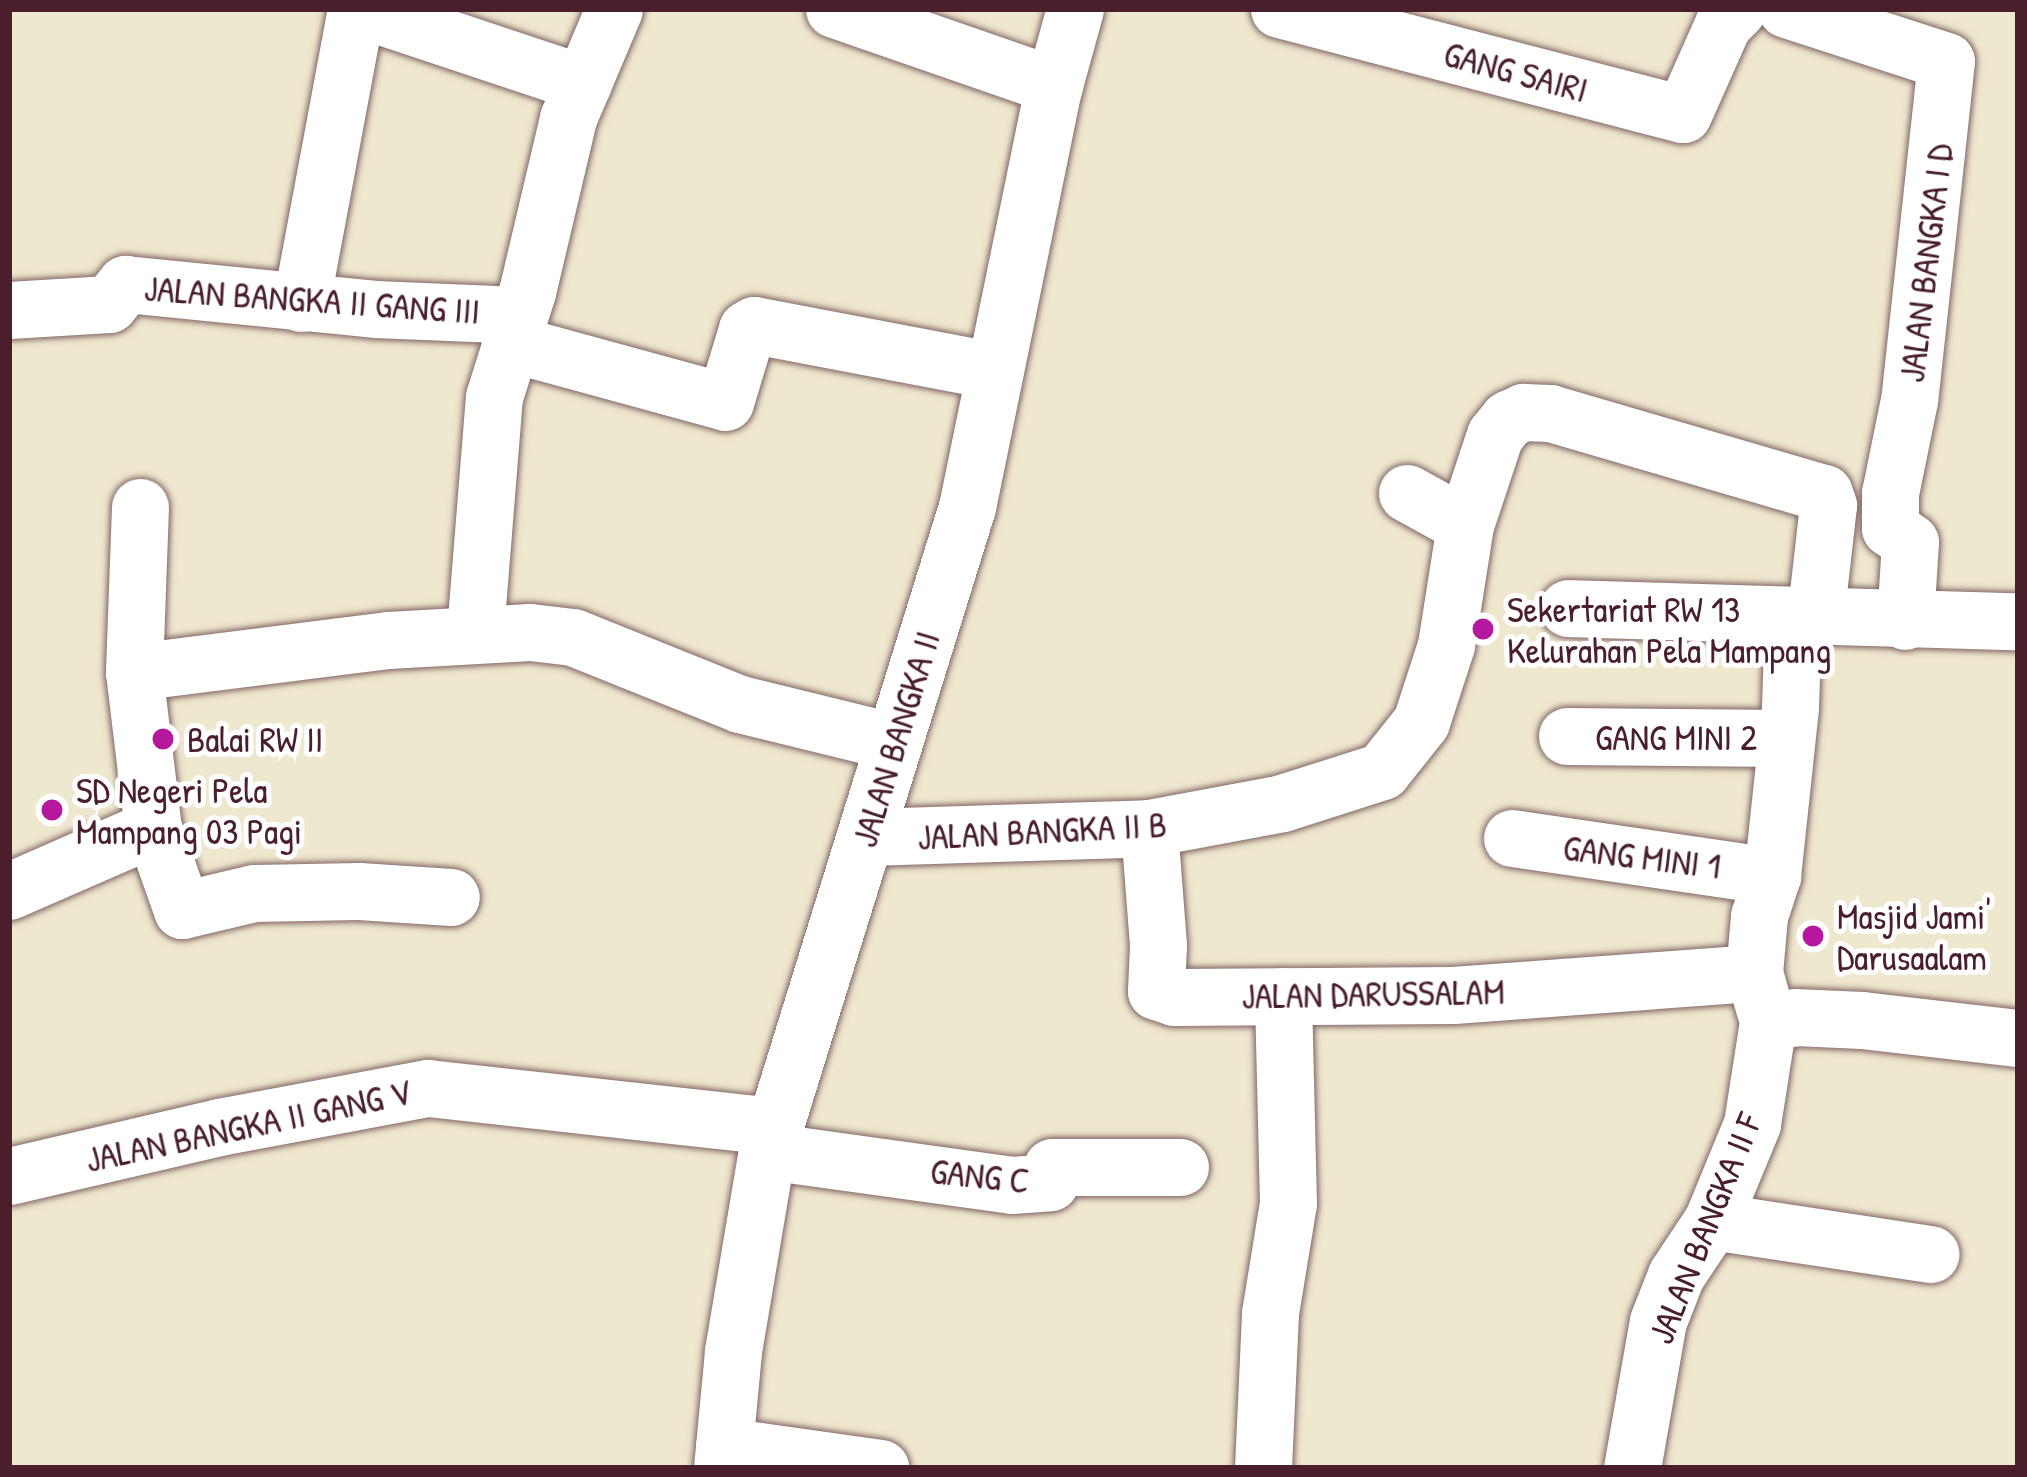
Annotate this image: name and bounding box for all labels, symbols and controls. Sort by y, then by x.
street label: GANG SAIRI [1439,31,1593,111]
street label: JALAN BANGKA I D [1889,141,1961,385]
street label: JALAN BANGKA II GANG III [143,266,481,332]
place label: Sekertariat RW 13 Kelurahan Pela Mampang [1507,586,1831,671]
marker: Sekertariat RW 13 Kelurahan Pela Mampang [1470,616,1496,642]
street label: JALAN BANGKA II [842,626,948,852]
street label: GANG MINI 2 [1595,715,1757,759]
place label: Balai RW II [187,717,323,761]
marker: Balai RW II [150,726,176,752]
place label: SD Negeri Pela Mampang 03 Pagi [76,767,302,852]
marker: SD Negeri Pela Mampang 03 Pagi [39,797,65,823]
street label: JALAN BANGKA II B [916,802,1168,858]
street label: GANG MINI 1 [1561,825,1723,887]
place label: Masjid Jami' Darusaalam [1837,893,1991,978]
marker: Masjid Jami' Darusaalam [1800,923,1826,949]
street label: JALAN DARUSSALAM [1241,969,1505,1017]
street label: JALAN BANGKA II GANG V [82,1069,414,1181]
street label: JALAN BANGKA II F [1638,1106,1770,1350]
street label: GANG C [928,1148,1032,1202]

